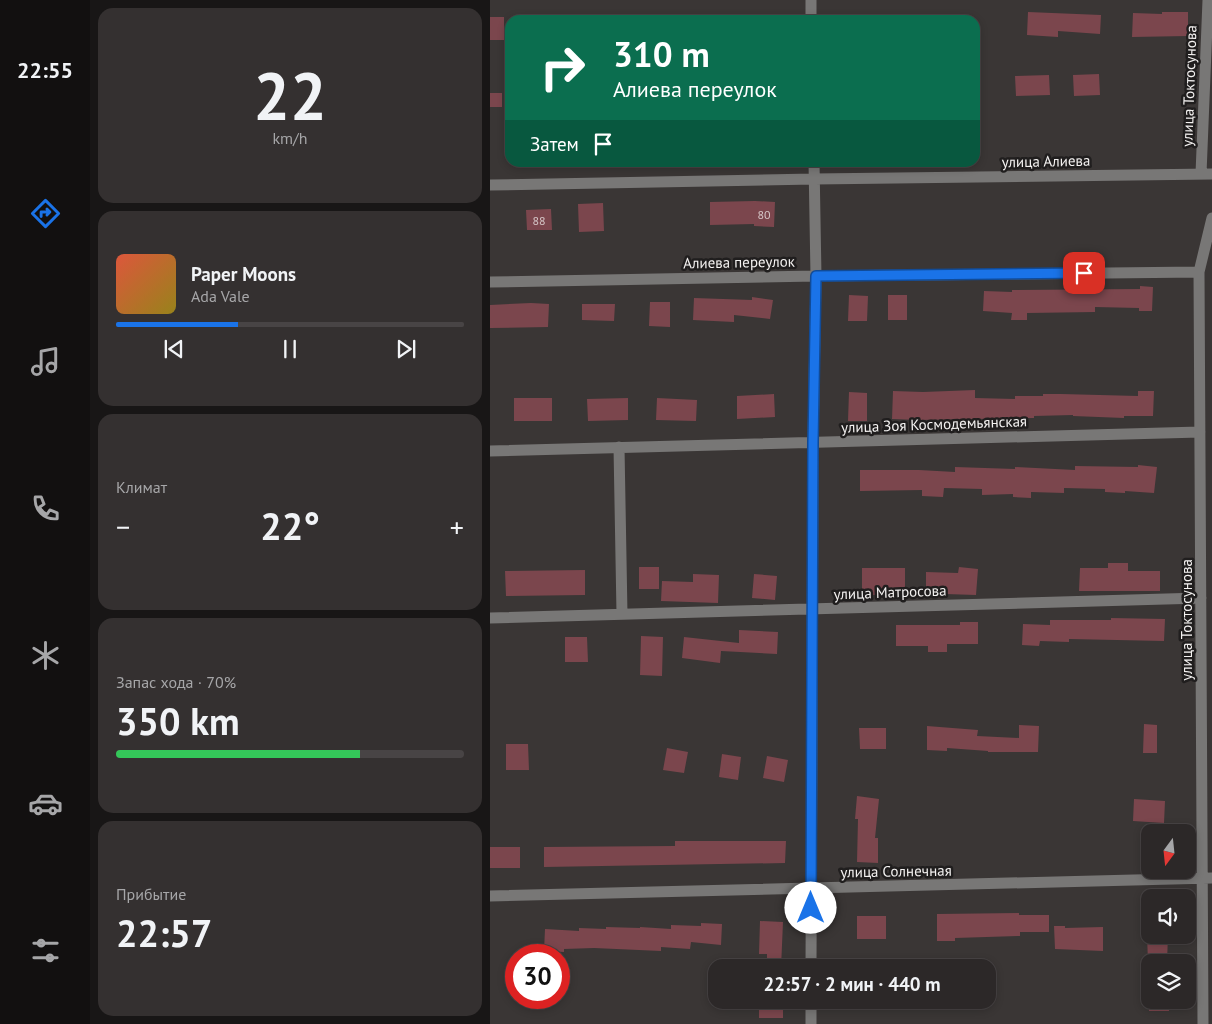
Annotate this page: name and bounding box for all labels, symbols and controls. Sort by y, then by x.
street label: улица Токтосунова [1177,25,1201,147]
text: 310 m [613,31,710,77]
icon: right [530,35,595,100]
text: 22 [253,53,327,137]
text: 22:55 [17,56,73,84]
text: Алиева переулок [613,75,777,103]
text: km/h [272,128,308,148]
icon: arrive [589,130,617,158]
text: Затем [530,132,579,156]
street label: улица Алиева [1002,151,1090,171]
icon: directions [28,196,63,231]
house number: 80 [757,207,771,222]
house number: 88 [532,213,546,228]
street label: Алиева переулок [683,252,796,272]
pin [1063,252,1105,294]
icon: arrive [1070,259,1098,287]
text: Paper Moons [191,262,296,286]
text: Ada Vale [191,286,250,306]
icon: previous [160,335,188,363]
icon: pause [276,335,304,363]
icon: next [392,335,420,363]
icon: music [28,344,63,379]
street label: улица Зоя Космодемьянская [841,411,1027,437]
text: Климат [116,477,167,497]
icon: phone [28,491,63,526]
text: 22° [260,501,320,550]
text: − [116,508,130,545]
text: + [450,508,464,545]
street label: улица Токтосунова [1177,559,1196,681]
street label: улица Матросова [833,581,947,603]
icon: climate [28,638,63,673]
text: Запас хода · 70% [116,672,236,692]
text: 350 km [116,696,240,745]
icon: car [28,786,63,821]
north arrow [1141,824,1196,879]
map controls [1141,824,1196,1009]
street label: улица Солнечная [840,861,952,881]
position arrow [784,881,836,933]
text: Прибытие [116,884,186,904]
button: sound [1141,889,1196,944]
text: 22:57 [116,908,212,957]
icon: filters [28,933,63,968]
speed limit sign: 30 [505,944,570,1009]
button: layers [1141,954,1196,1009]
text: 22:57 · 2 мин · 440 m [763,972,941,996]

